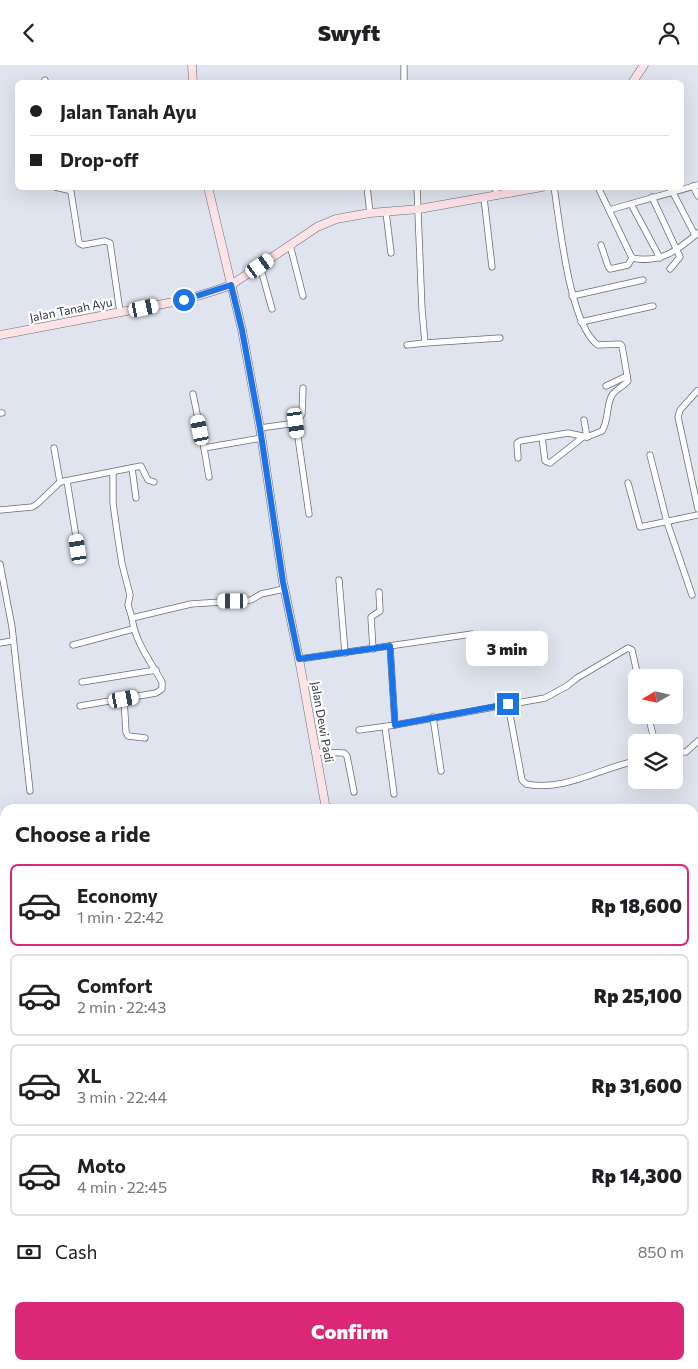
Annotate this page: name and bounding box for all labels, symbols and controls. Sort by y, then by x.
icon: back [15,19,43,47]
text: Swyft [318,19,380,46]
icon: person [655,19,683,47]
text: Jalan Tanah Ayu [60,100,197,123]
text: Drop-off [60,148,139,171]
car [243,251,276,281]
route start [173,289,195,311]
street label: Jalan Tanah Ayu [28,294,114,325]
car [127,298,160,318]
car [286,407,305,439]
car [189,414,210,446]
car [68,533,87,565]
car [218,594,248,609]
callout: 3 min [467,631,549,667]
text: 3 min [487,639,527,658]
north arrow [628,669,682,724]
map controls [628,669,683,789]
street label: Jalan Dewi Padi [308,680,337,764]
car [107,689,140,709]
route end [497,693,519,715]
button: layers [628,734,683,789]
text: Choose a ride [15,820,150,847]
icon: car [17,883,62,928]
text: Economy [77,884,158,907]
text: Rp 18,600 [591,894,682,917]
text: 1 min · 22:42 [77,907,164,926]
icon: car [17,973,62,1018]
text: Comfort [77,974,153,997]
text: Rp 25,100 [594,984,682,1007]
text: 2 min · 22:43 [77,997,166,1016]
icon: car [17,1063,62,1108]
text: XL [77,1064,102,1087]
text: Rp 31,600 [592,1074,682,1097]
text: 3 min · 22:44 [77,1087,167,1106]
icon: car [17,1153,62,1198]
text: Moto [77,1154,126,1177]
text: Rp 14,300 [591,1164,682,1187]
text: 4 min · 22:45 [77,1177,167,1196]
icon: cash [15,1238,43,1266]
text: Cash [55,1240,97,1263]
text: 850 m [638,1242,684,1261]
button: Confirm [15,1302,684,1360]

